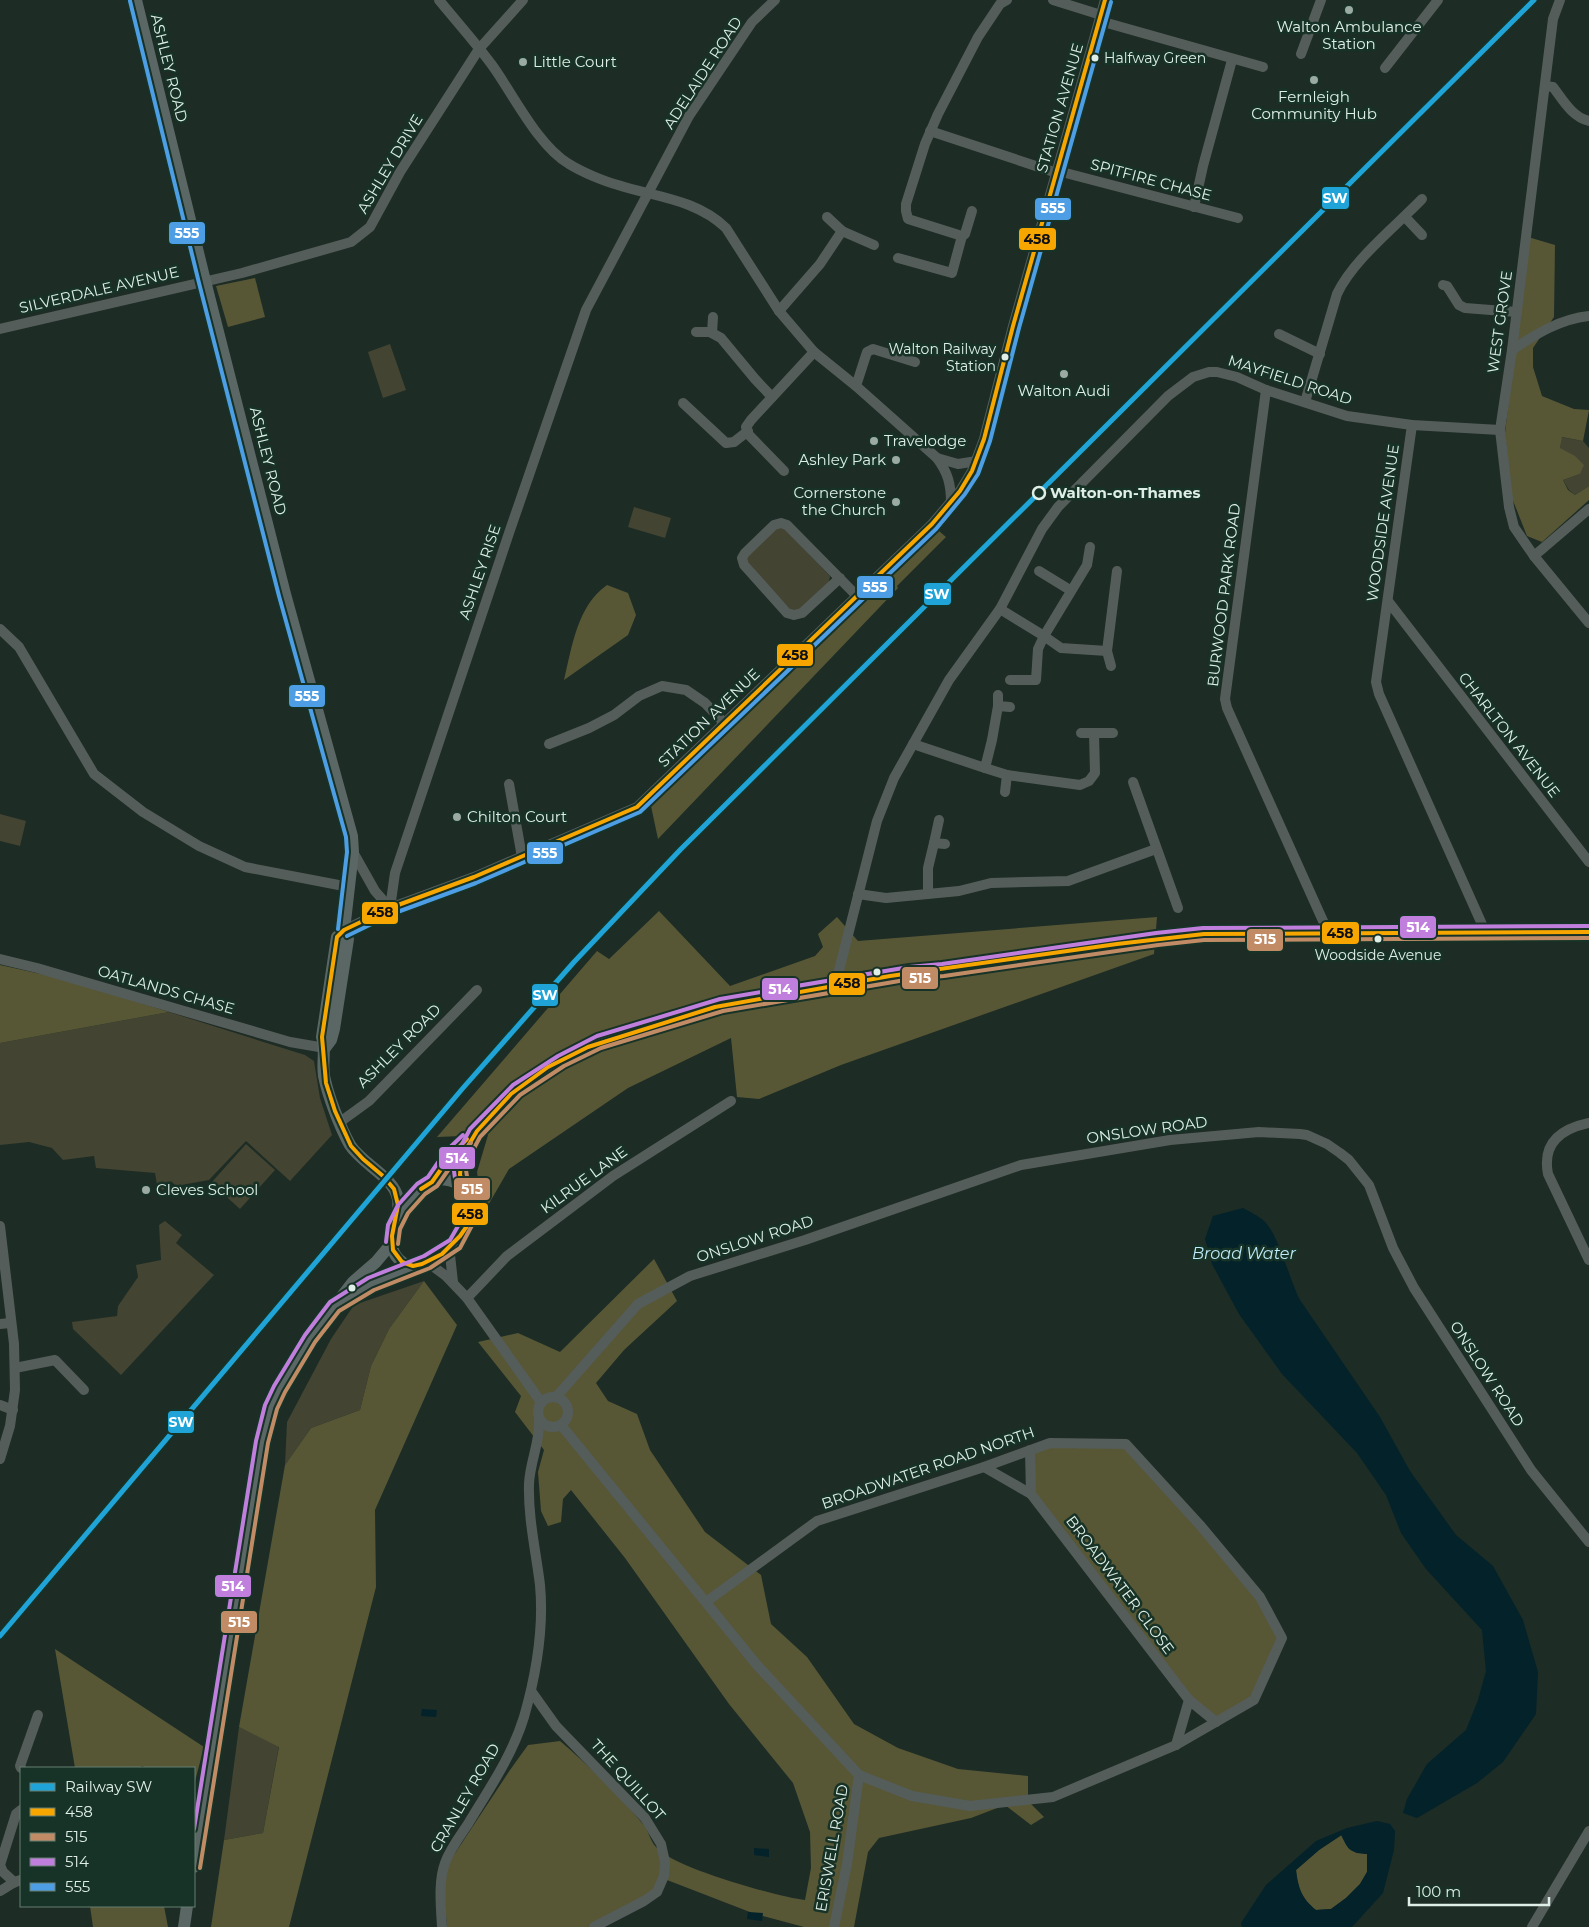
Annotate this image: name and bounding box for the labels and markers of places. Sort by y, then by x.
marker: Walton Ambulance Station [1343,4,1355,16]
place label: Walton Ambulance Station [1276,17,1422,53]
place label: Halfway Green [1104,49,1206,67]
place label: Little Court [533,52,617,71]
marker: Halfway Green [1090,53,1100,63]
marker: Little Court [517,56,529,68]
marker: Fernleigh Community Hub [1308,74,1320,86]
place label: Fernleigh Community Hub [1251,87,1377,123]
place label: Walton Railway Station [889,340,996,375]
marker: Walton Railway Station [1000,352,1010,362]
marker: Walton Audi [1058,368,1070,380]
place label: Walton Audi [1018,381,1110,400]
place label: Travelodge [884,431,966,450]
marker: Travelodge [868,435,880,447]
place label: Ashley Park [799,450,886,469]
marker: Ashley Park [890,454,902,466]
place label: Cornerstone the Church [793,483,886,519]
place label: Walton-on-Thames [1050,483,1200,502]
marker: Walton-on-Thames [1032,486,1046,500]
marker: Cornerstone the Church [890,496,902,508]
place label: Chilton Court [467,807,567,826]
marker: Chilton Court [451,811,463,823]
marker: Woodside Avenue [1373,934,1383,944]
place label: Woodside Avenue [1315,946,1441,964]
unlabelled marker [872,967,882,977]
place label: Cleves School [156,1180,258,1199]
marker: Cleves School [140,1184,152,1196]
unlabelled marker [347,1283,357,1293]

